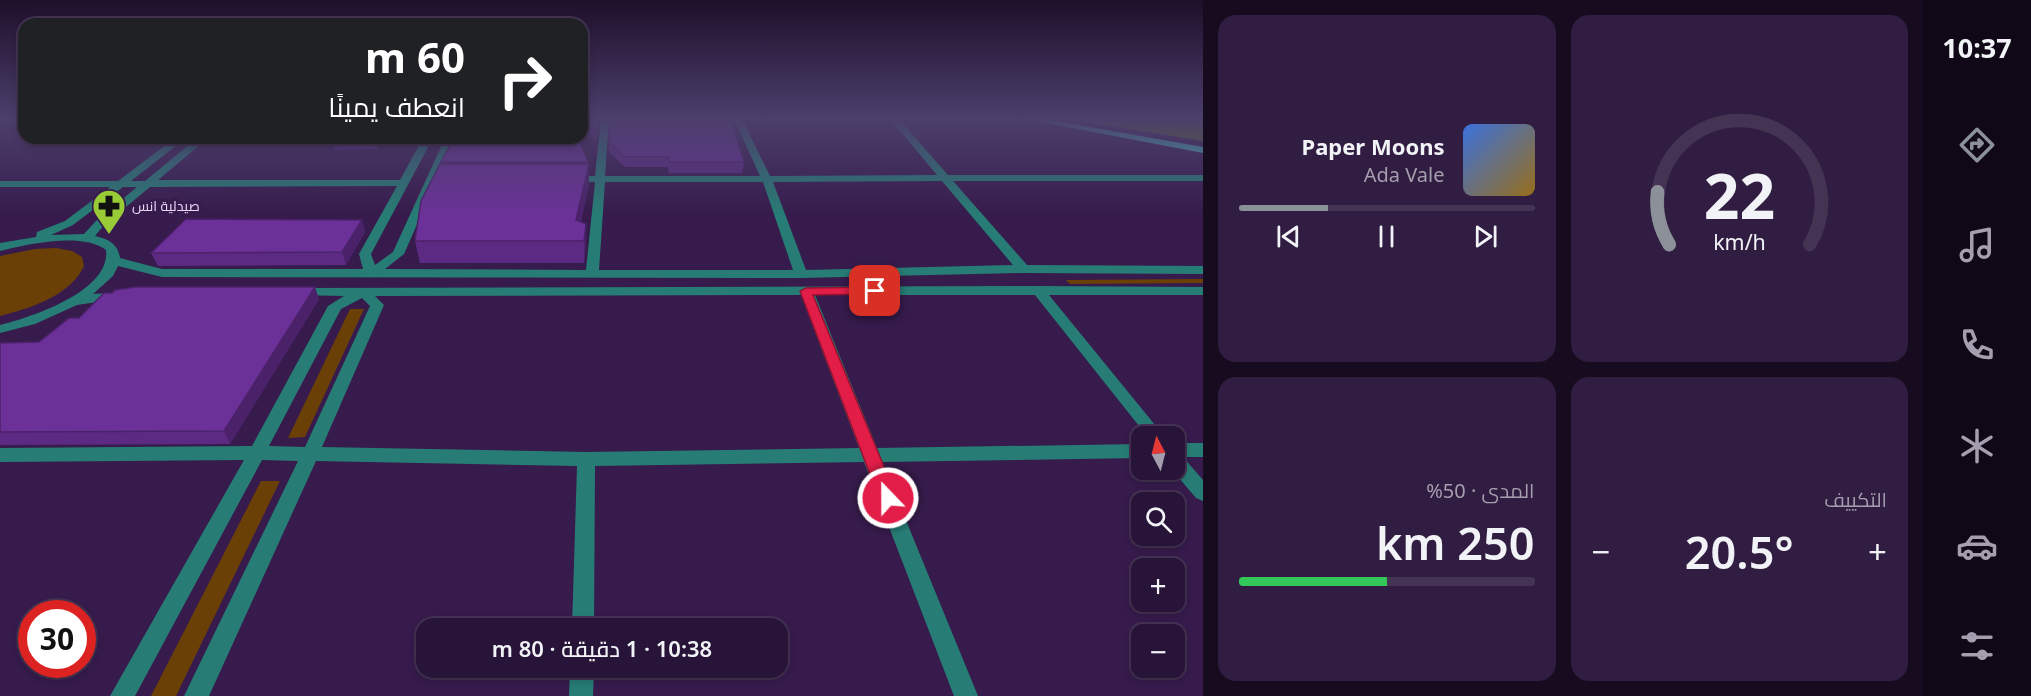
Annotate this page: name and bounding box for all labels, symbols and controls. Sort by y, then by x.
text: 60 m [365,28,465,85]
text: 10:37 [1942,29,2012,66]
icon: right [486,42,564,120]
text: انعطف يمينًا [328,88,465,125]
icon: directions [1956,124,1998,166]
text: Paper Moons [1301,131,1445,161]
text: 22 [1704,153,1775,238]
text: Ada Vale [1364,161,1445,188]
pharmacy icon: صيدلية انس [91,188,127,235]
place label: صيدلية انس [132,196,200,215]
icon: previous [1272,220,1305,253]
icon: pause [1370,220,1403,253]
icon: next [1469,220,1502,253]
icon: music [1956,224,1998,266]
text: km/h [1713,228,1766,257]
pin [849,265,900,316]
icon: arrive [858,274,891,307]
icon: phone [1956,324,1998,366]
icon: climate [1956,425,1998,467]
north arrow [1131,426,1185,480]
map controls [1131,426,1185,678]
position arrow [856,466,920,530]
text: المدى · 50% [1426,477,1535,504]
text: التكييف [1824,486,1887,513]
button: search [1131,492,1185,546]
text: 250 km [1376,512,1535,573]
text: 20.5° [1685,521,1794,582]
icon: car [1956,525,1998,567]
text: − [1592,529,1610,574]
text: + [1868,529,1887,574]
button: + [1131,558,1185,612]
speed limit sign: 30 [18,600,96,678]
button: − [1131,624,1185,678]
icon: filters [1956,625,1998,667]
text: 10:38 · 1 دقيقة · 80 m [492,633,712,663]

